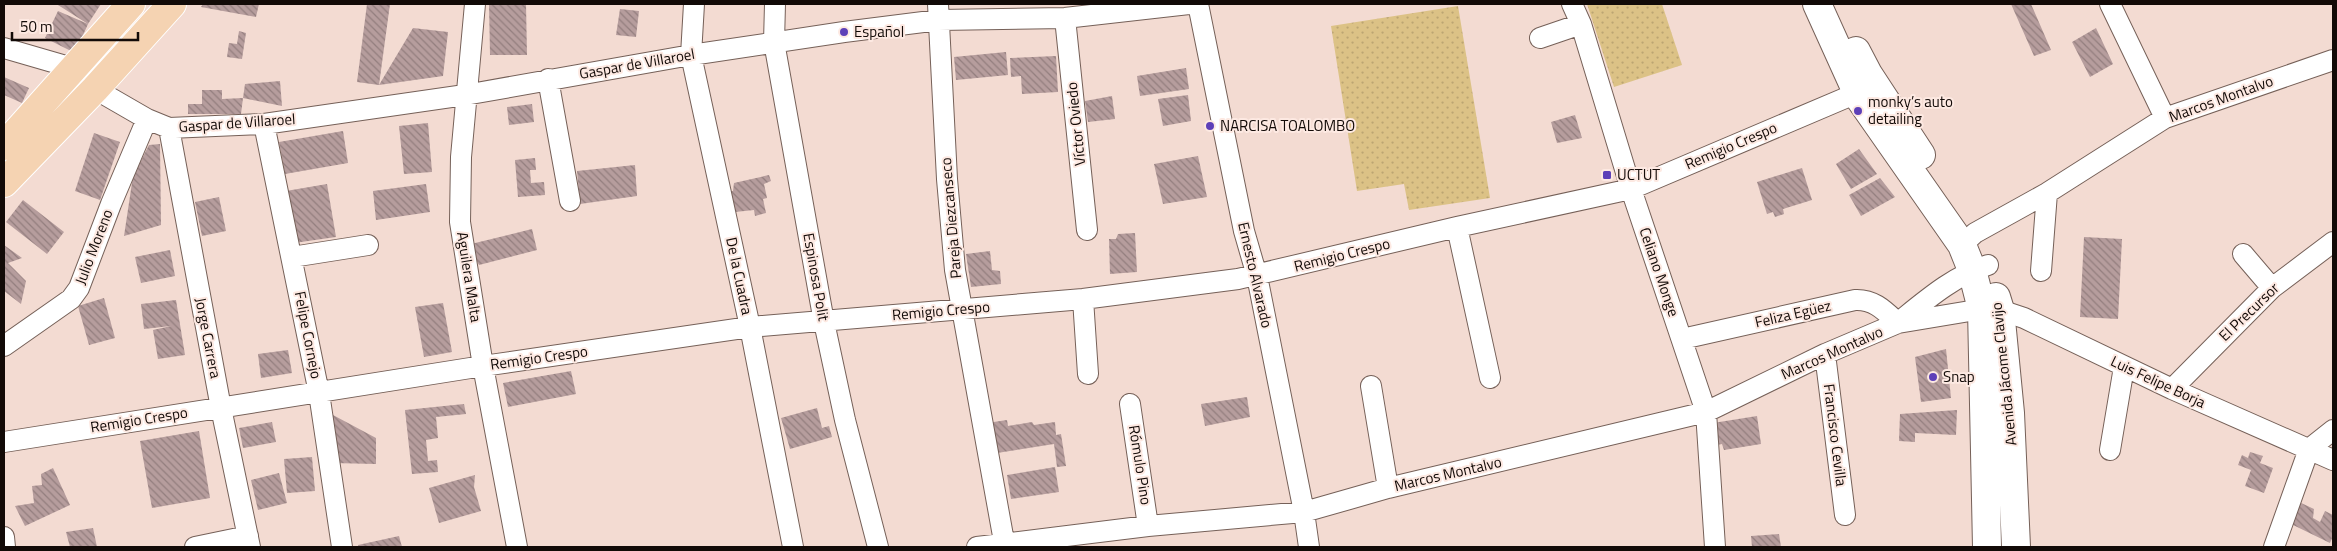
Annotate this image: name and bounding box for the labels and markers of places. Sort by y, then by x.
place label: Español [854,20,904,43]
marker: Español [838,26,850,38]
place label: monky’s auto detailing [1868,90,1953,130]
marker: monky’s auto detailing [1852,105,1864,117]
place label: NARCISA TOALOMBO [1220,114,1355,137]
marker: NARCISA TOALOMBO [1204,120,1216,132]
place label: UCTUT [1617,163,1660,186]
marker: UCTUT [1601,169,1613,181]
place label: Snap [1943,365,1975,388]
marker: Snap [1927,371,1939,383]

